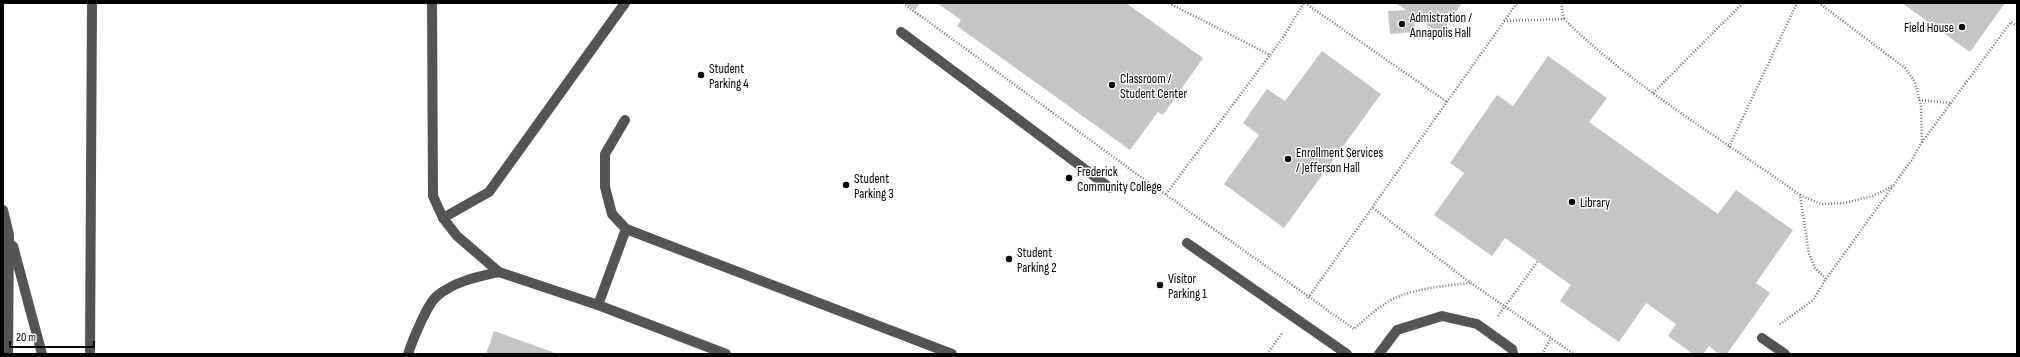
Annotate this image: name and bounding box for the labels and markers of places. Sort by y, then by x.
place label: Admistration / Annapolis Hall [1409,10,1472,41]
marker: Admistration / Annapolis Hall [1397,19,1407,29]
place label: Field House [1904,20,1954,36]
marker: Field House [1957,22,1967,32]
place label: Student Parking 4 [709,61,749,92]
marker: Student Parking 4 [696,70,706,80]
place label: Classroom / Student Center [1120,71,1187,102]
marker: Classroom / Student Center [1107,80,1117,90]
place label: Enrollment Services / Jefferson Hall [1296,145,1383,176]
marker: Enrollment Services / Jefferson Hall [1283,154,1293,164]
place label: Frederick Community College [1077,164,1162,195]
place label: Student Parking 3 [854,171,894,202]
marker: Frederick Community College [1064,173,1074,183]
marker: Student Parking 3 [841,180,851,190]
place label: Library [1580,195,1610,211]
marker: Library [1567,197,1577,207]
place label: Student Parking 2 [1017,245,1057,276]
marker: Student Parking 2 [1004,254,1014,264]
place label: Visitor Parking 1 [1168,271,1207,302]
marker: Visitor Parking 1 [1155,280,1165,290]

